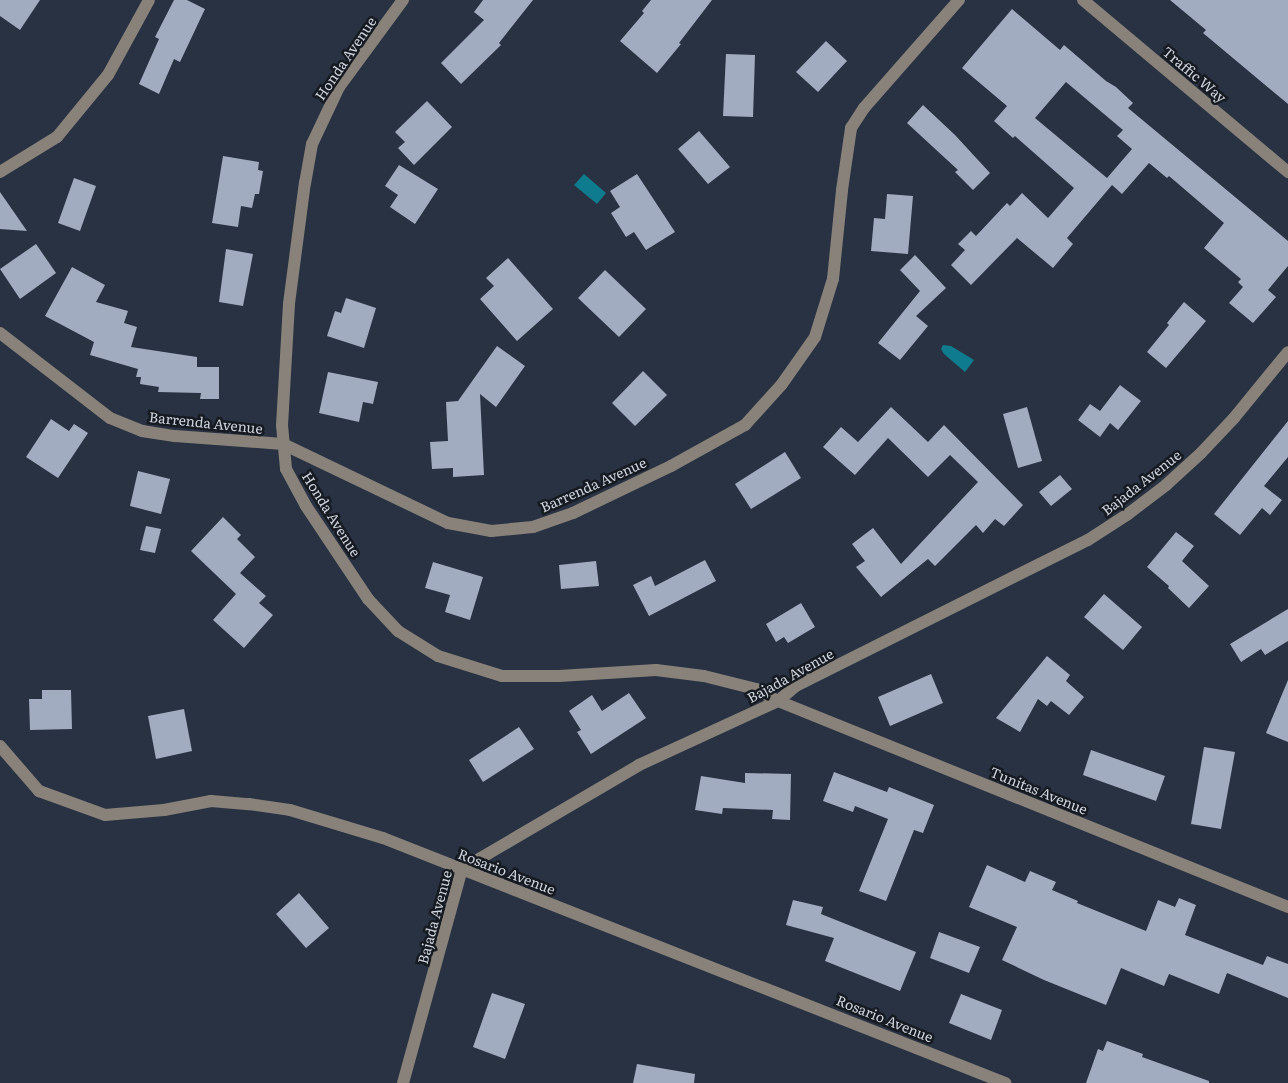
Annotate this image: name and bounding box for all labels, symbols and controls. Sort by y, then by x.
street label: Honda Avenue [311,13,379,103]
street label: Traffic Way [1160,43,1230,105]
street label: Barrenda Avenue [148,408,264,436]
street label: Bajada Avenue [1098,446,1184,518]
street label: Barrenda Avenue [537,453,649,515]
street label: Honda Avenue [299,468,365,560]
street label: Bajada Avenue [744,644,836,706]
street label: Tunitas Avenue [988,763,1090,817]
street label: Rosario Avenue [456,845,558,897]
street label: Bajada Avenue [413,868,455,966]
street label: Rosario Avenue [834,991,936,1045]

